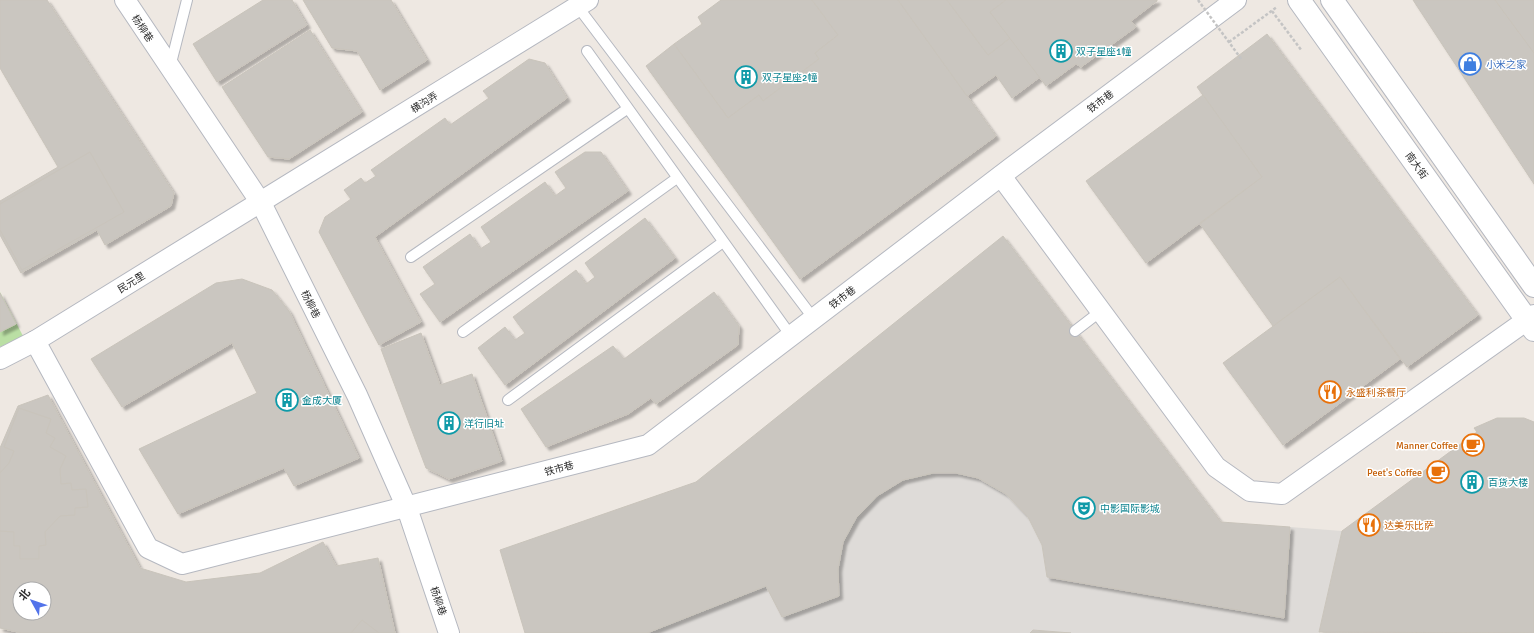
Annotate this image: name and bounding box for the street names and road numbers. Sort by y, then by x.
street label: 杨柳巷 [129,13,156,44]
street label: 铁市巷 [1085,88,1116,116]
street label: 横沟弄 [409,90,440,116]
street label: 南大街 [1403,150,1430,181]
street label: 民元里 [116,270,147,296]
street label: 铁市巷 [827,284,858,312]
street label: 杨柳巷 [298,288,322,321]
street label: 铁市巷 [543,459,575,479]
street label: 杨柳巷 [427,585,449,617]

